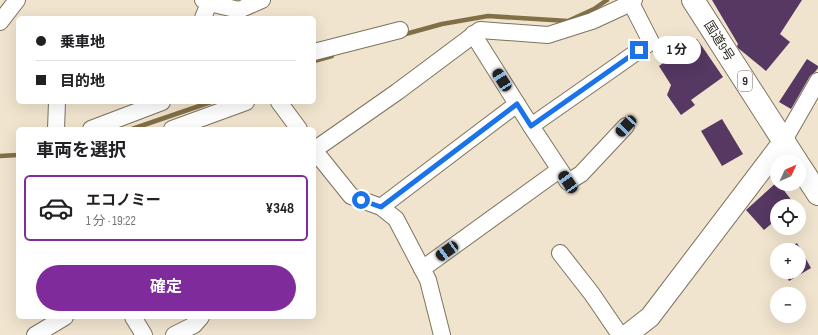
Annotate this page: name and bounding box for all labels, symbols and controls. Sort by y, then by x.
street label: 国道9号 [700,18,738,64]
text: 乗車地 [60,33,105,52]
callout: 1 分 [653,36,701,64]
route end [630,41,648,59]
text: 1 分 [667,42,687,58]
car [491,67,513,93]
road number: 9 [738,71,752,91]
text: 目的地 [60,72,105,91]
car [613,113,639,139]
text: 車両を選択 [36,140,126,161]
north arrow [770,155,806,191]
map controls [770,155,806,323]
car [556,169,580,195]
icon: car [38,190,74,226]
text: エコノミー [86,191,161,210]
route start [352,191,370,209]
text: ¥348 [265,199,294,218]
button: locate [770,199,806,235]
text: 1 分 · 19:22 [86,213,136,229]
car [434,239,460,263]
button: + [770,243,806,279]
button: 確定 [36,265,296,311]
button: − [770,287,806,323]

